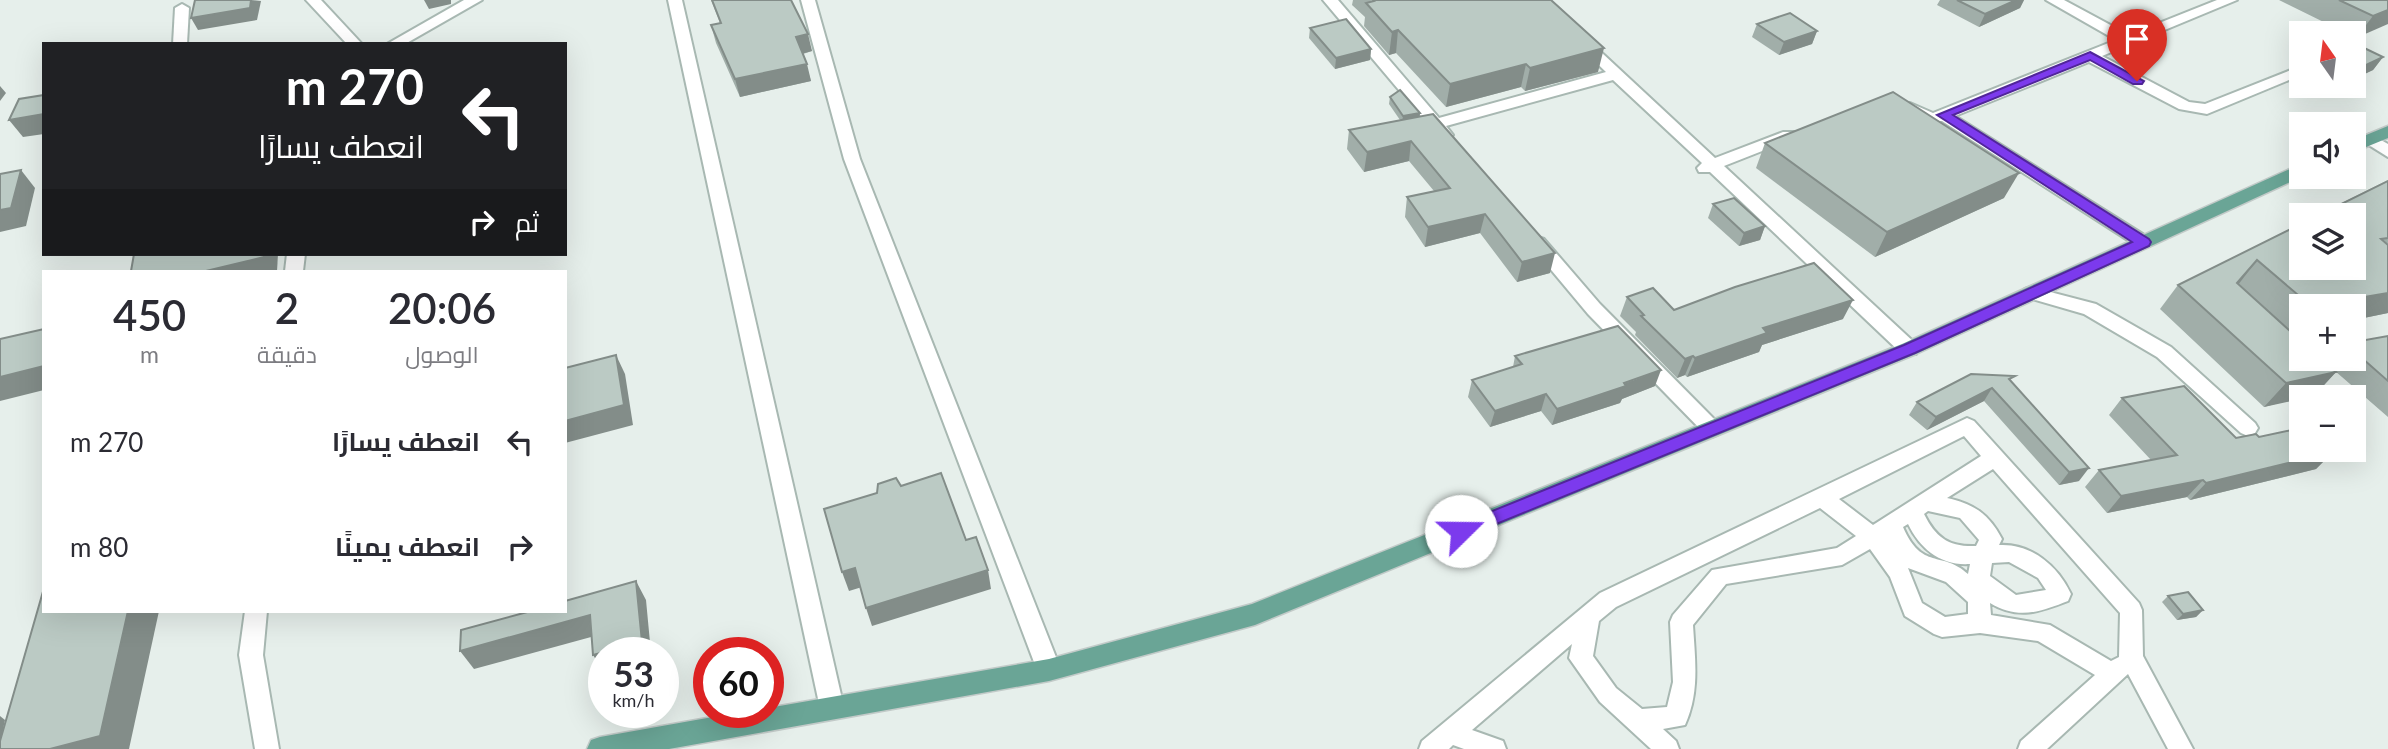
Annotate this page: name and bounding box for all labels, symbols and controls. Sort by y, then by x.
pin [2107,9,2167,81]
icon: arrive [2118,20,2156,58]
north arrow [2289,21,2366,98]
map controls [2289,21,2366,462]
text: 270 m [286,57,424,115]
icon: left [448,70,539,161]
button: sound [2289,112,2366,189]
text: انعطف يسارًا [258,126,424,165]
icon: right [463,203,501,241]
button: layers [2289,203,2366,280]
text: ثم [515,206,539,238]
text: 2 [275,283,299,333]
text: 20:06 [388,283,496,333]
text: 450 [113,290,186,340]
button: + [2289,294,2366,371]
text: m [140,340,159,368]
text: دقيقة [257,340,317,368]
text: الوصول [405,340,479,368]
button: − [2289,385,2366,462]
icon: left [501,423,539,461]
text: انعطف يسارًا [332,425,480,457]
text: 270 m [70,426,143,458]
position arrow [1424,494,1498,568]
icon: right [501,528,539,566]
text: انعطف يمينًا [335,530,480,562]
text: 80 m [70,531,128,563]
speed limit sign: 60 [693,637,784,728]
text: 53 [613,652,654,694]
text: km/h [612,689,655,711]

